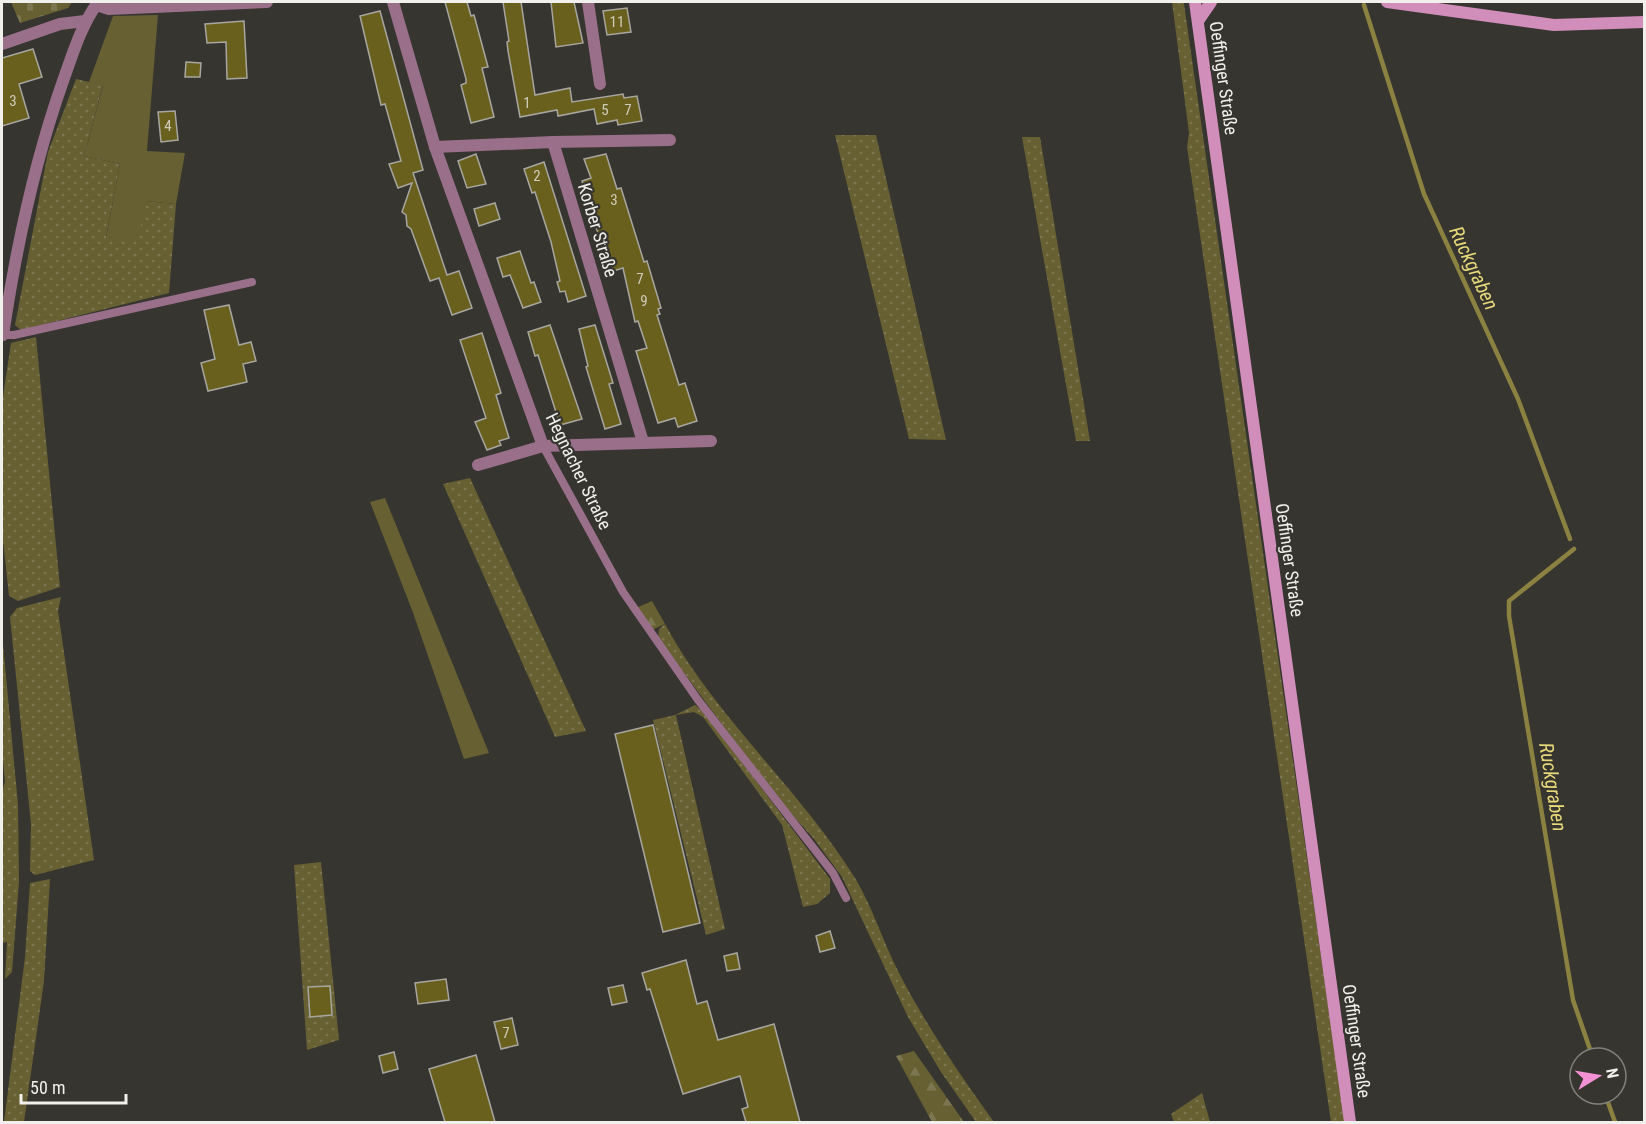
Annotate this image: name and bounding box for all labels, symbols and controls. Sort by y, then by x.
house number: 11 [610,13,624,31]
street label: Oeffinger Straße [1206,20,1242,136]
house number: 3 [9,92,17,110]
house number: 1 [523,94,531,112]
house number: 5 [601,101,609,119]
house number: 7 [624,101,632,119]
house number: 4 [164,117,172,135]
house number: 2 [533,167,541,185]
street label: Korber Straße [574,180,622,280]
house number: 3 [610,191,618,209]
water label: Ruckgraben [1444,222,1504,314]
house number: 7 [636,270,644,288]
house number: 9 [640,292,648,310]
street label: Hegnacher Straße [542,409,616,533]
street label: Oeffinger Straße [1272,502,1308,618]
water label: Ruckgraben [1534,741,1572,833]
street label: Oeffinger Straße [1339,983,1375,1099]
house number: 7 [502,1024,510,1042]
north arrow [1568,1046,1628,1106]
scale bar [21,1067,126,1105]
text: N [1602,1067,1622,1080]
text: 50 m [30,1077,65,1098]

